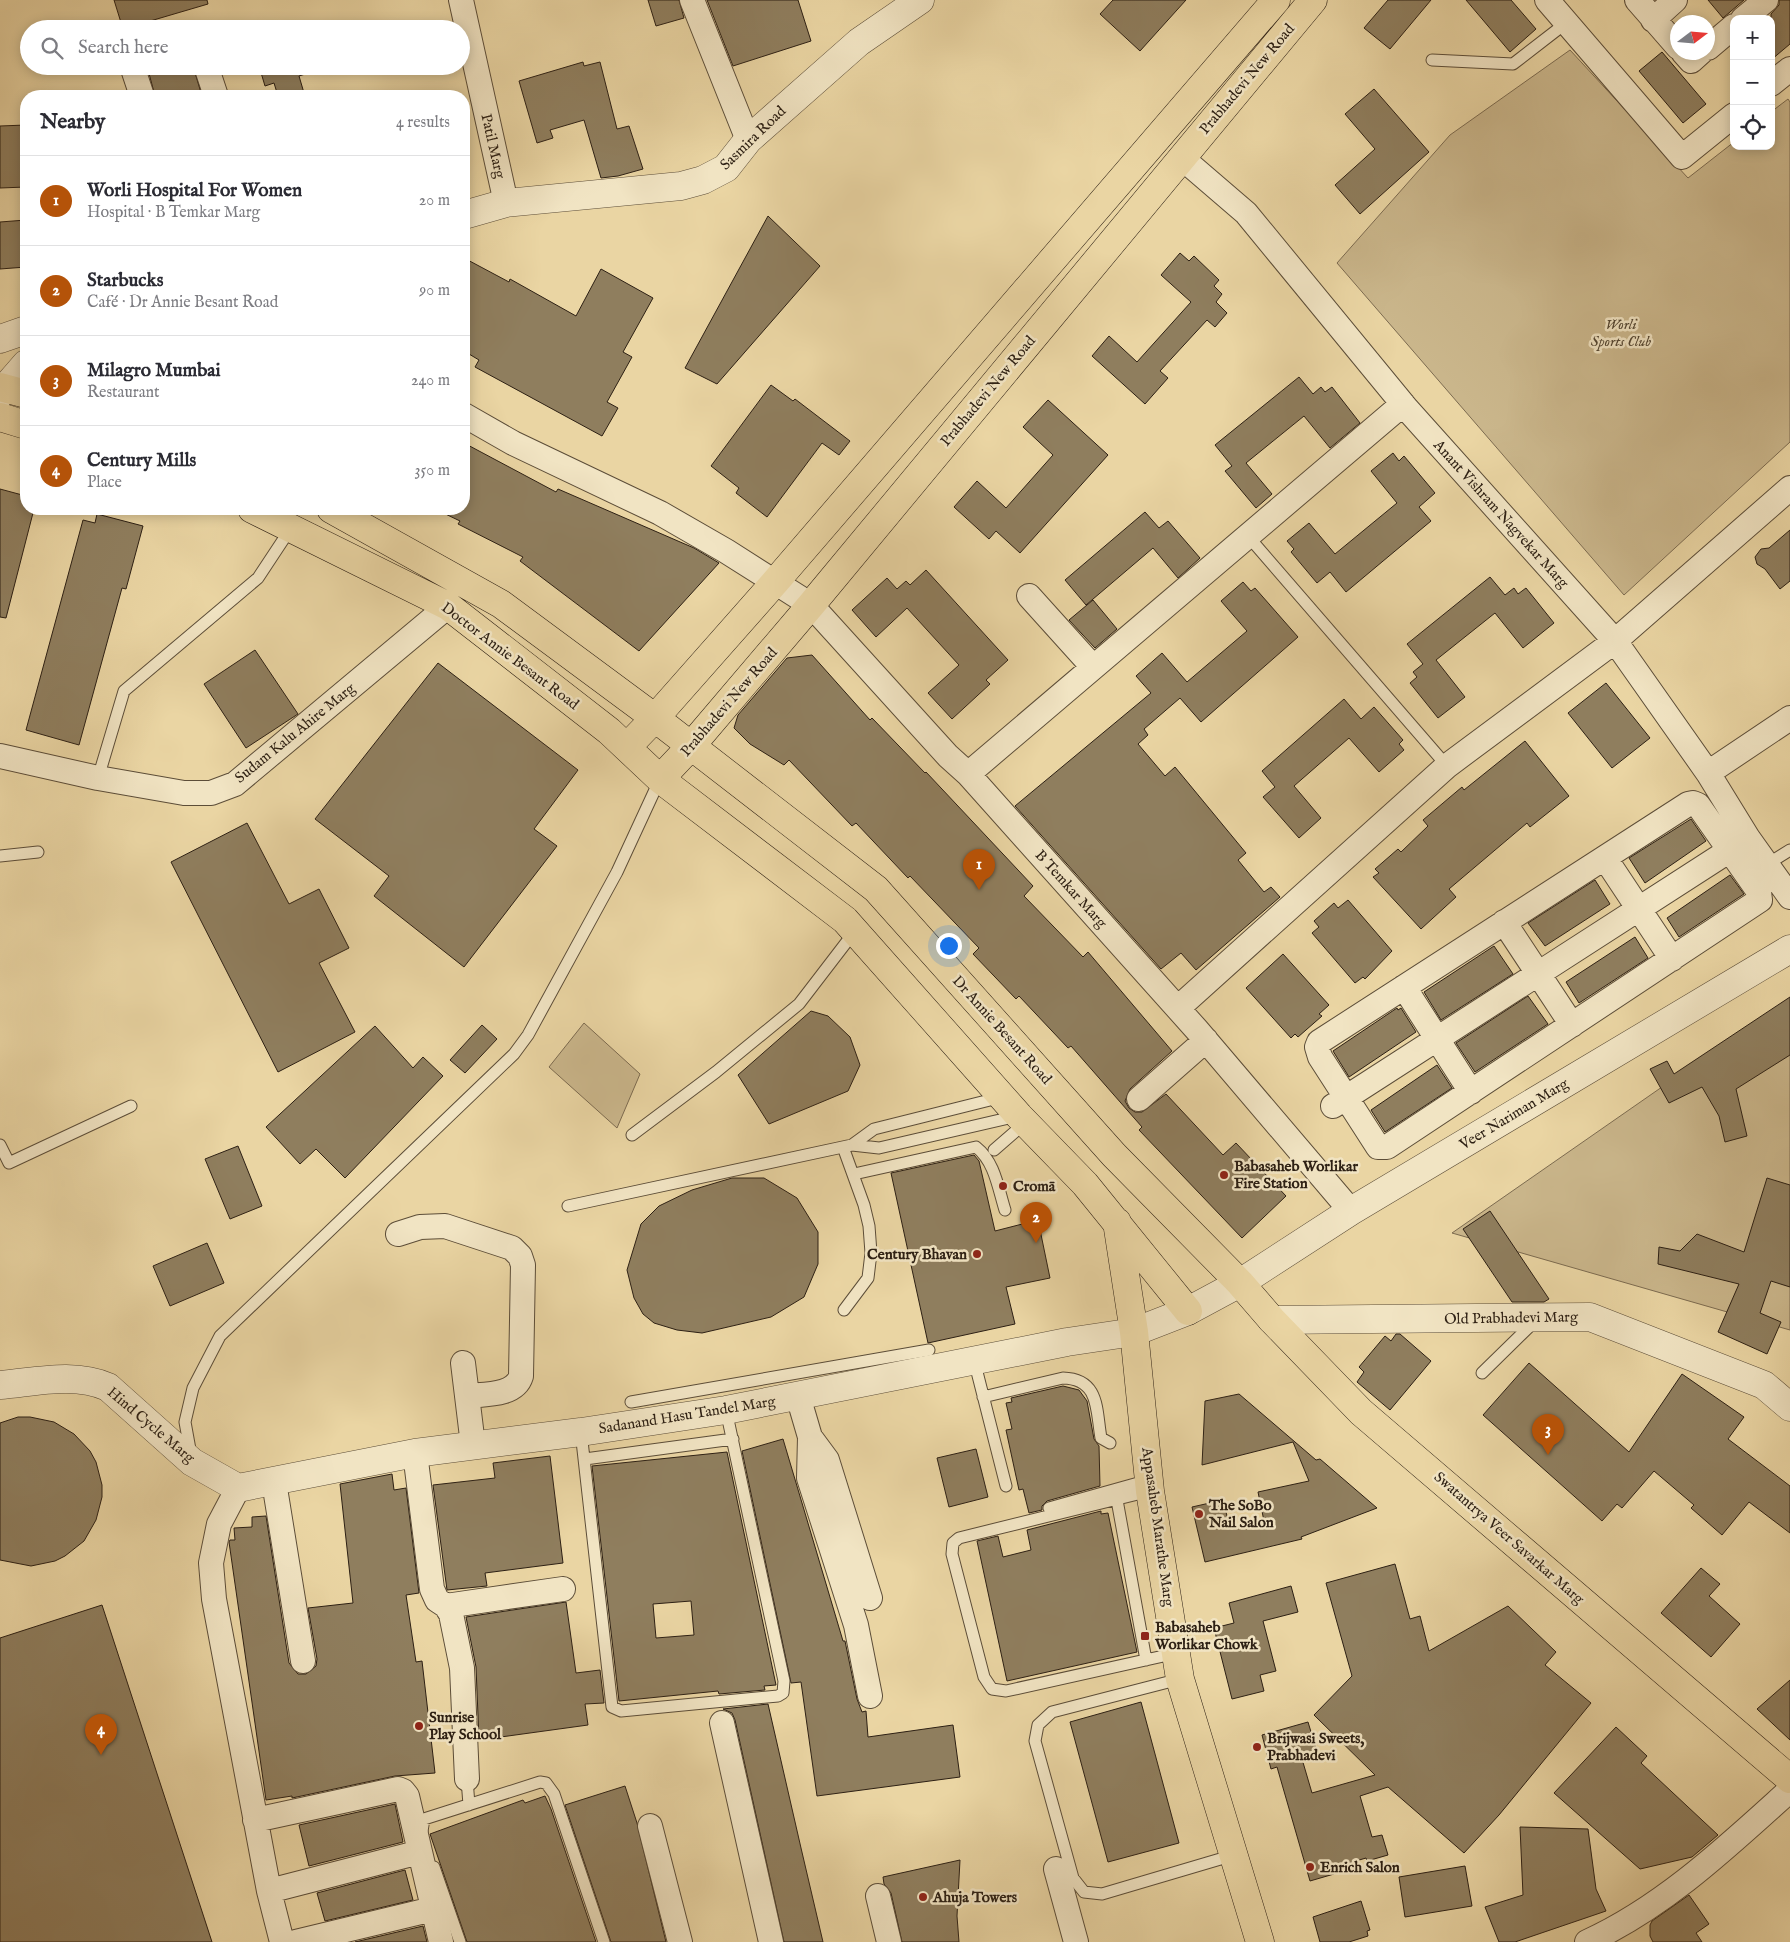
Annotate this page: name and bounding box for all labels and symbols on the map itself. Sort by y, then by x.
north arrow [1670,15,1715,60]
street label: Prabhadevi New Road [1195,19,1299,138]
street label: Sasmira Road [716,101,791,174]
street label: Patil Marg [476,112,510,181]
park label: Worli Sports Club [1591,315,1651,351]
street label: Prabhadevi New Road [936,331,1040,450]
street label: Anant Vishram Nagvekar Marg [1429,435,1573,593]
street label: Doctor Annie Besant Road [437,598,583,715]
street label: Prabhadevi New Road [676,643,782,760]
street label: Sudam Kalu Ahire Marg [231,678,360,787]
street label: B Temkar Marg [1031,846,1112,933]
pin: 1 [963,849,995,890]
your location [936,933,962,959]
street label: Dr Annie Besant Road [948,972,1057,1089]
street label: Veer Nariman Marg [1455,1074,1573,1155]
place label: Babasaheb Worlikar Fire Station [1234,1157,1358,1193]
marker: Babasaheb Worlikar Fire Station [1218,1169,1230,1181]
place label: Cromā [1013,1177,1056,1196]
marker: Cromā [997,1180,1009,1192]
pin: 2 [1020,1202,1052,1243]
place label: Century Bhavan [867,1245,967,1264]
marker: Century Bhavan [971,1248,983,1260]
street label: Old Prabhadevi Marg [1444,1307,1579,1329]
street label: Hind Cycle Marg [103,1383,199,1468]
street label: Sadanand Hasu Tandel Marg [597,1391,778,1438]
pin: 3 [1532,1414,1564,1455]
street label: Appasaheb Marathe Marg [1137,1445,1179,1609]
street label: Swatantrya Veer Savarkar Marg [1430,1468,1589,1609]
place label: The SoBo Nail Salon [1208,1496,1274,1532]
marker: The SoBo Nail Salon [1193,1508,1205,1520]
place label: Babasaheb Worlikar Chowk [1154,1618,1259,1654]
marker: Babasaheb Worlikar Chowk [1139,1630,1151,1642]
place label: Sunrise Play School [429,1708,502,1744]
pin: 4 [85,1714,117,1755]
marker: Sunrise Play School [413,1720,425,1732]
place label: Brijwasi Sweets, Prabhadevi [1267,1729,1364,1765]
marker: Brijwasi Sweets, Prabhadevi [1251,1741,1263,1753]
place label: Enrich Salon [1320,1858,1400,1877]
marker: Enrich Salon [1304,1861,1316,1873]
place label: Ahuja Towers [932,1888,1018,1907]
marker: Ahuja Towers [917,1891,929,1903]

